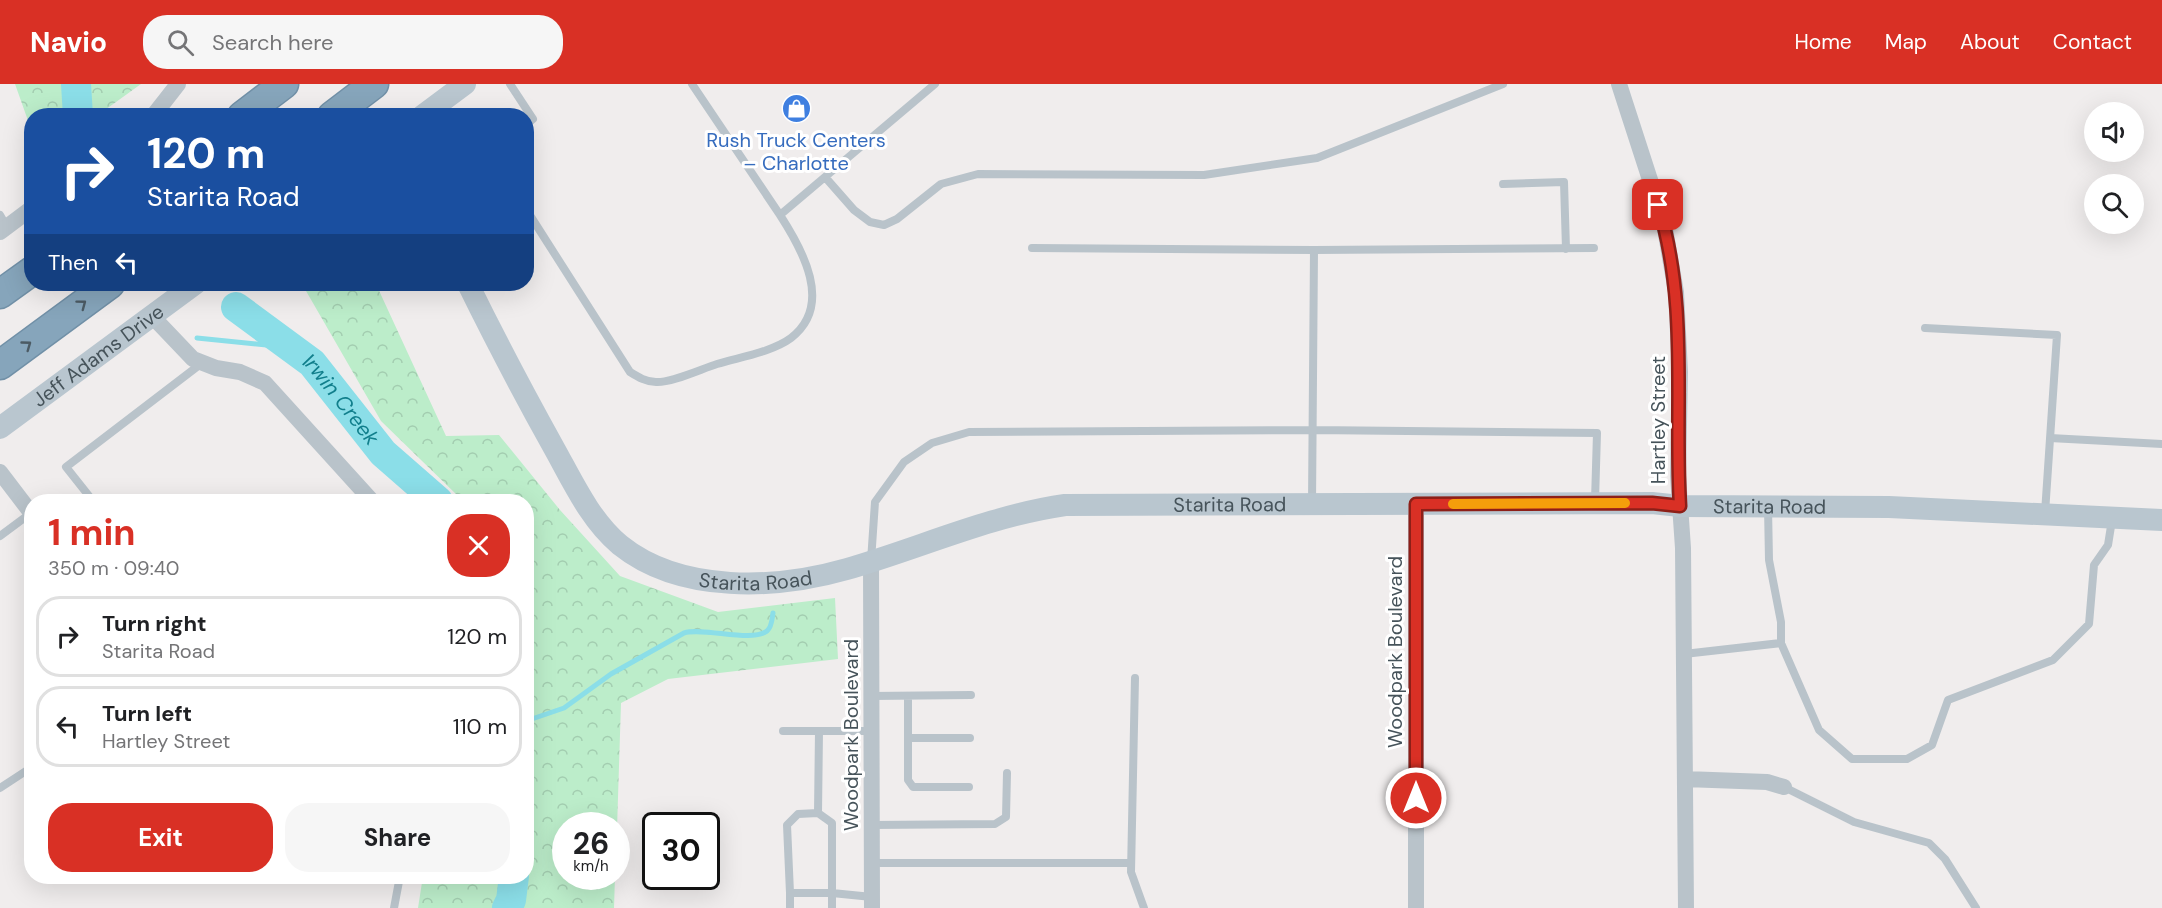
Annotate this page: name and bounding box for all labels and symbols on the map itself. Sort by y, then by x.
shop icon: Rush Truck Centers – Charlotte [780,93,812,125]
place label: Rush Truck Centers – Charlotte [706,127,886,176]
pin [1632,179,1683,230]
street label: Jeff Adams Drive [27,298,169,413]
one-way arrow [76,301,87,312]
one-way arrow [21,341,32,352]
water label: Irwin Creek [297,347,386,451]
street label: Hartley Street [1645,356,1671,484]
street label: Starita Road [1173,491,1286,518]
street label: Starita Road [1713,493,1826,520]
street label: Woodpark Boulevard [1382,556,1408,748]
street label: Starita Road [697,564,814,596]
street label: Woodpark Boulevard [838,639,864,831]
position arrow [1384,766,1448,830]
speed limit sign: 30 [642,812,720,890]

